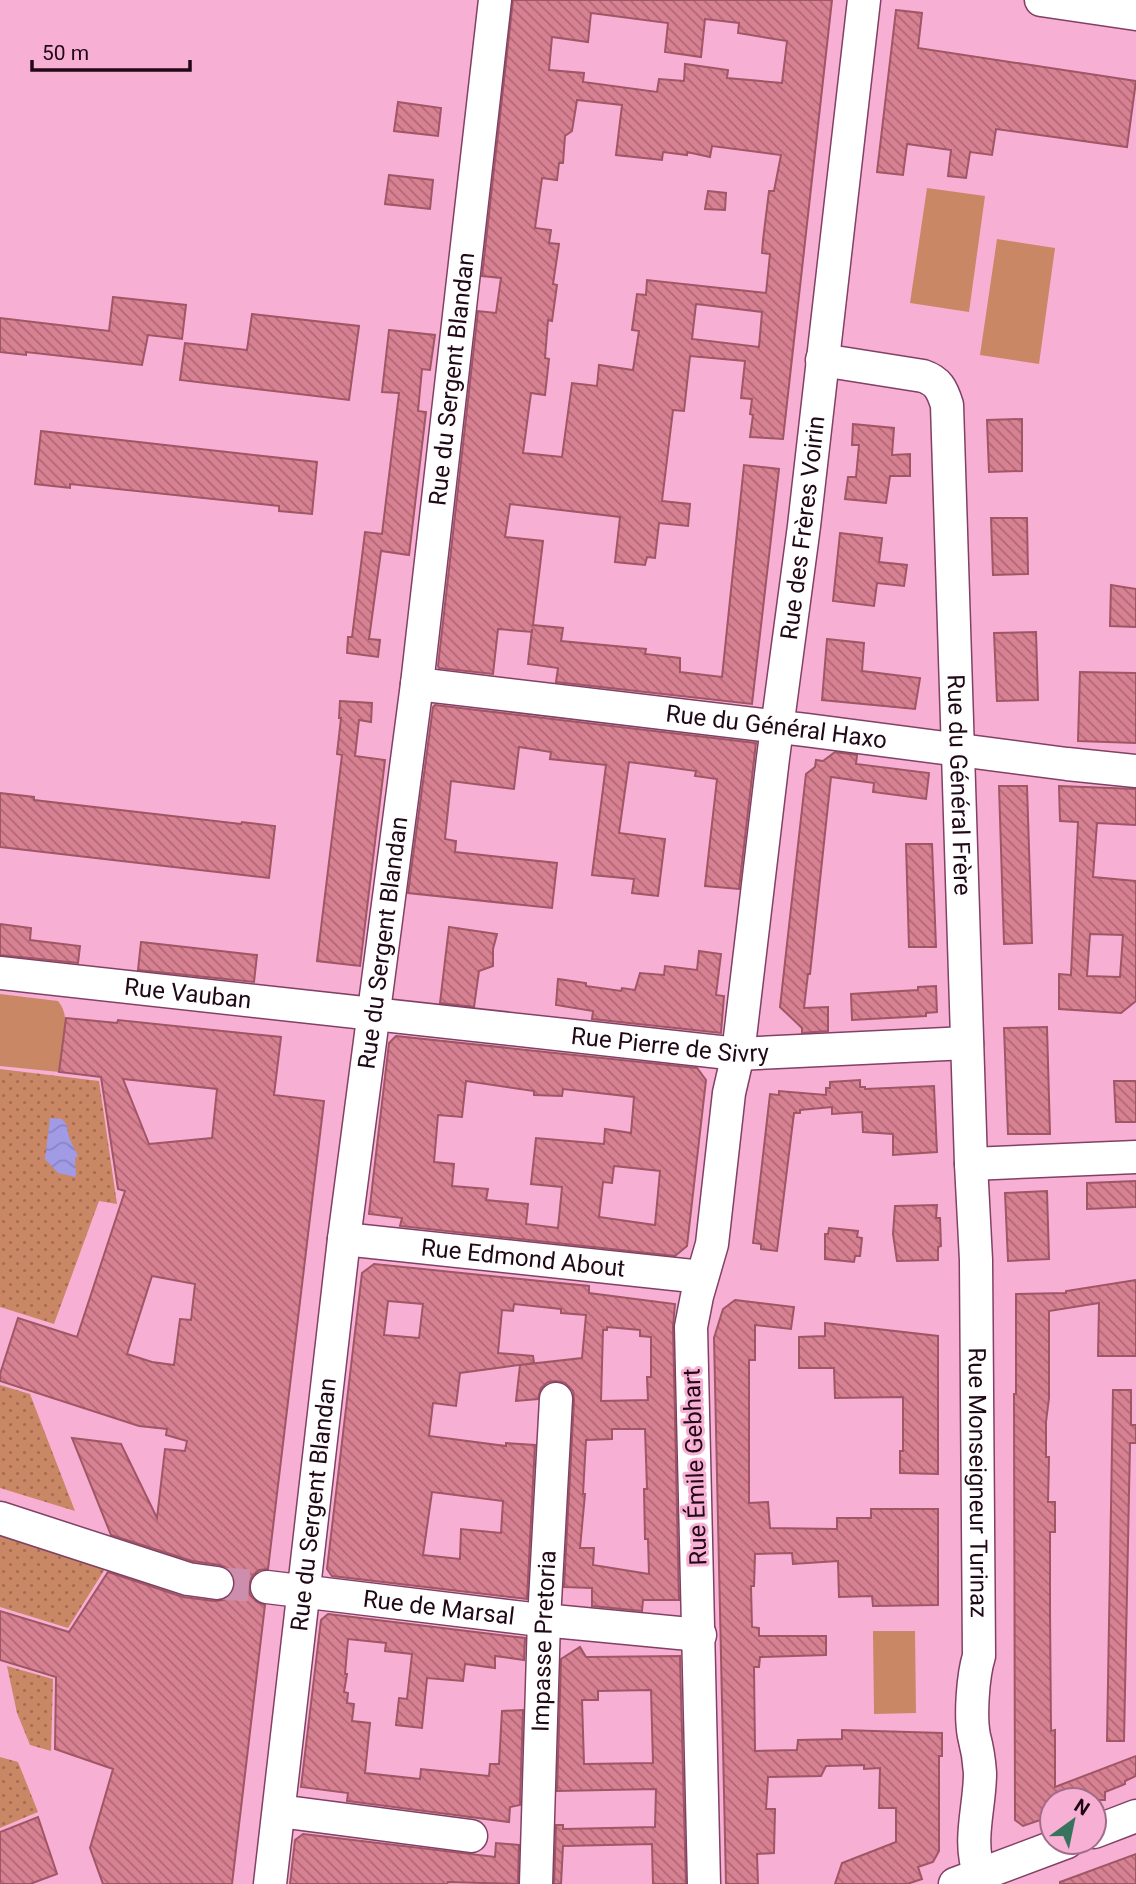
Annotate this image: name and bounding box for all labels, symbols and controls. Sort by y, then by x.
scale bar [32,28,189,72]
text: 50 m [42,41,89,65]
street label: Rue du Sergent Blandan [423,251,480,507]
street label: Rue des Frères Voirin [775,414,830,642]
street label: Rue du Général Frère [942,674,977,896]
street label: Rue du Général Haxo [664,700,889,754]
street label: Rue du Sergent Blandan [352,815,413,1071]
street label: Rue Vauban [123,973,253,1014]
street label: Rue Pierre de Sivry [570,1022,770,1068]
street label: Rue Edmond About [420,1233,627,1283]
street label: Rue Monseigneur Turinaz [963,1347,993,1618]
street label: Rue Émile Gebhart [678,1368,712,1566]
street label: Rue du Sergent Blandan [285,1376,342,1633]
street label: Impasse Pretoria [527,1550,562,1732]
street label: Rue de Marsal [361,1585,516,1631]
north arrow [1038,1786,1108,1856]
text: N [1070,1794,1094,1820]

